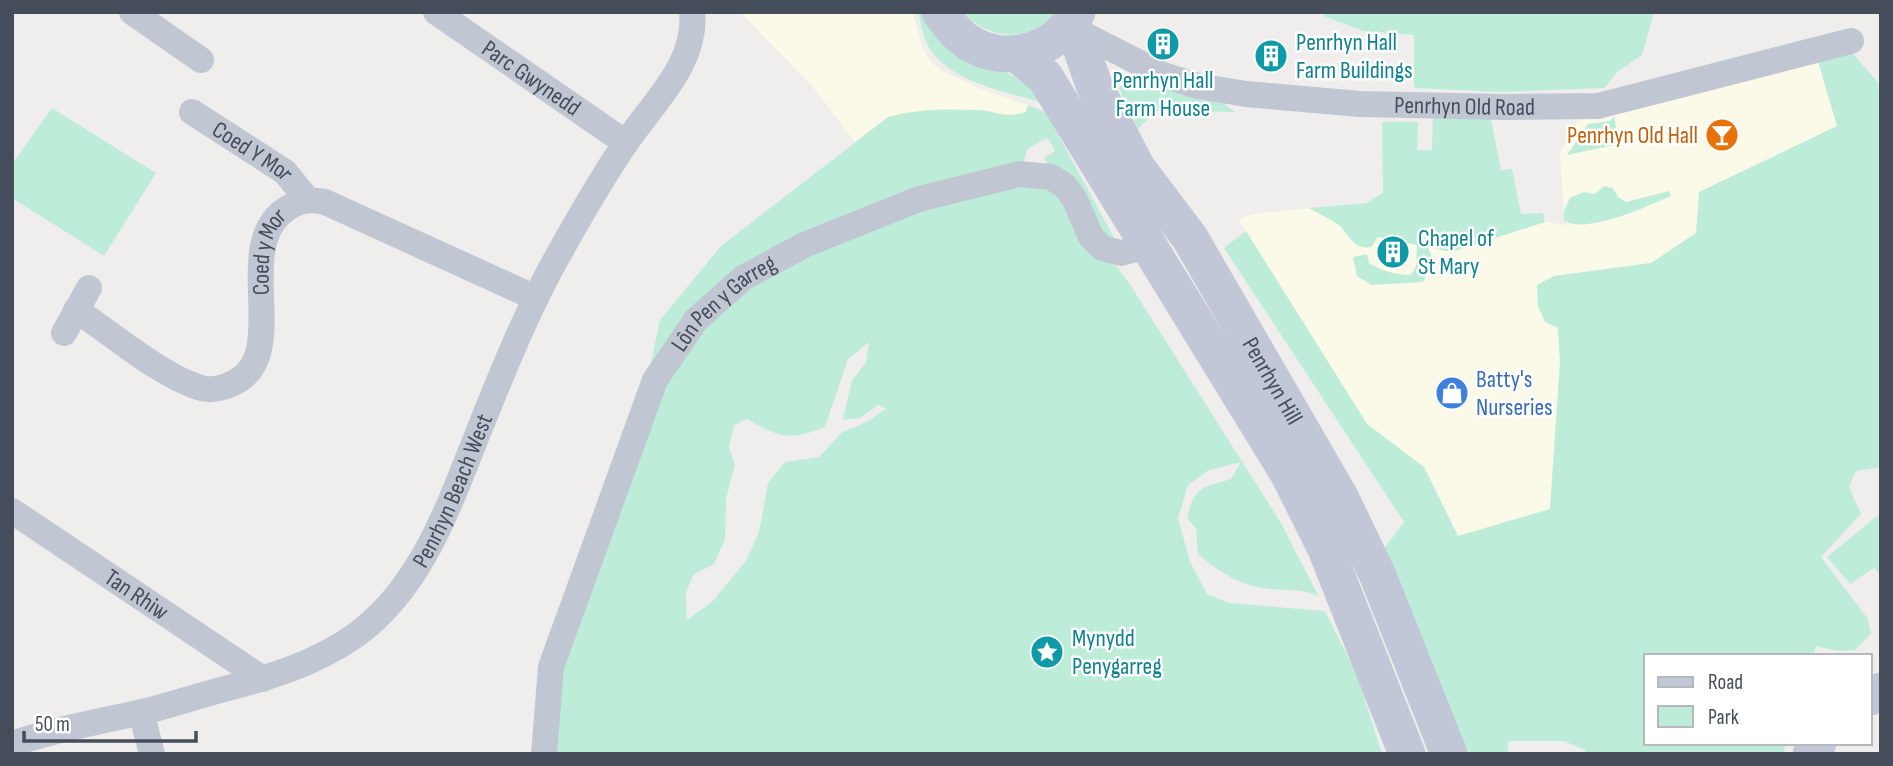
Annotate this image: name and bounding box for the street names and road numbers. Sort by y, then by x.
street label: Parc Gwynedd [476,34,586,122]
street label: Penrhyn Old Road [1394,91,1535,122]
street label: Coed Y Mor [207,115,300,186]
street label: Coed y Mor [247,202,292,296]
street label: Lôn Pen y Garreg [665,249,781,357]
street label: Penrhyn Hill [1236,332,1309,430]
street label: Penrhyn Beach West [406,410,499,573]
street label: Tan Rhiw [99,563,174,627]

